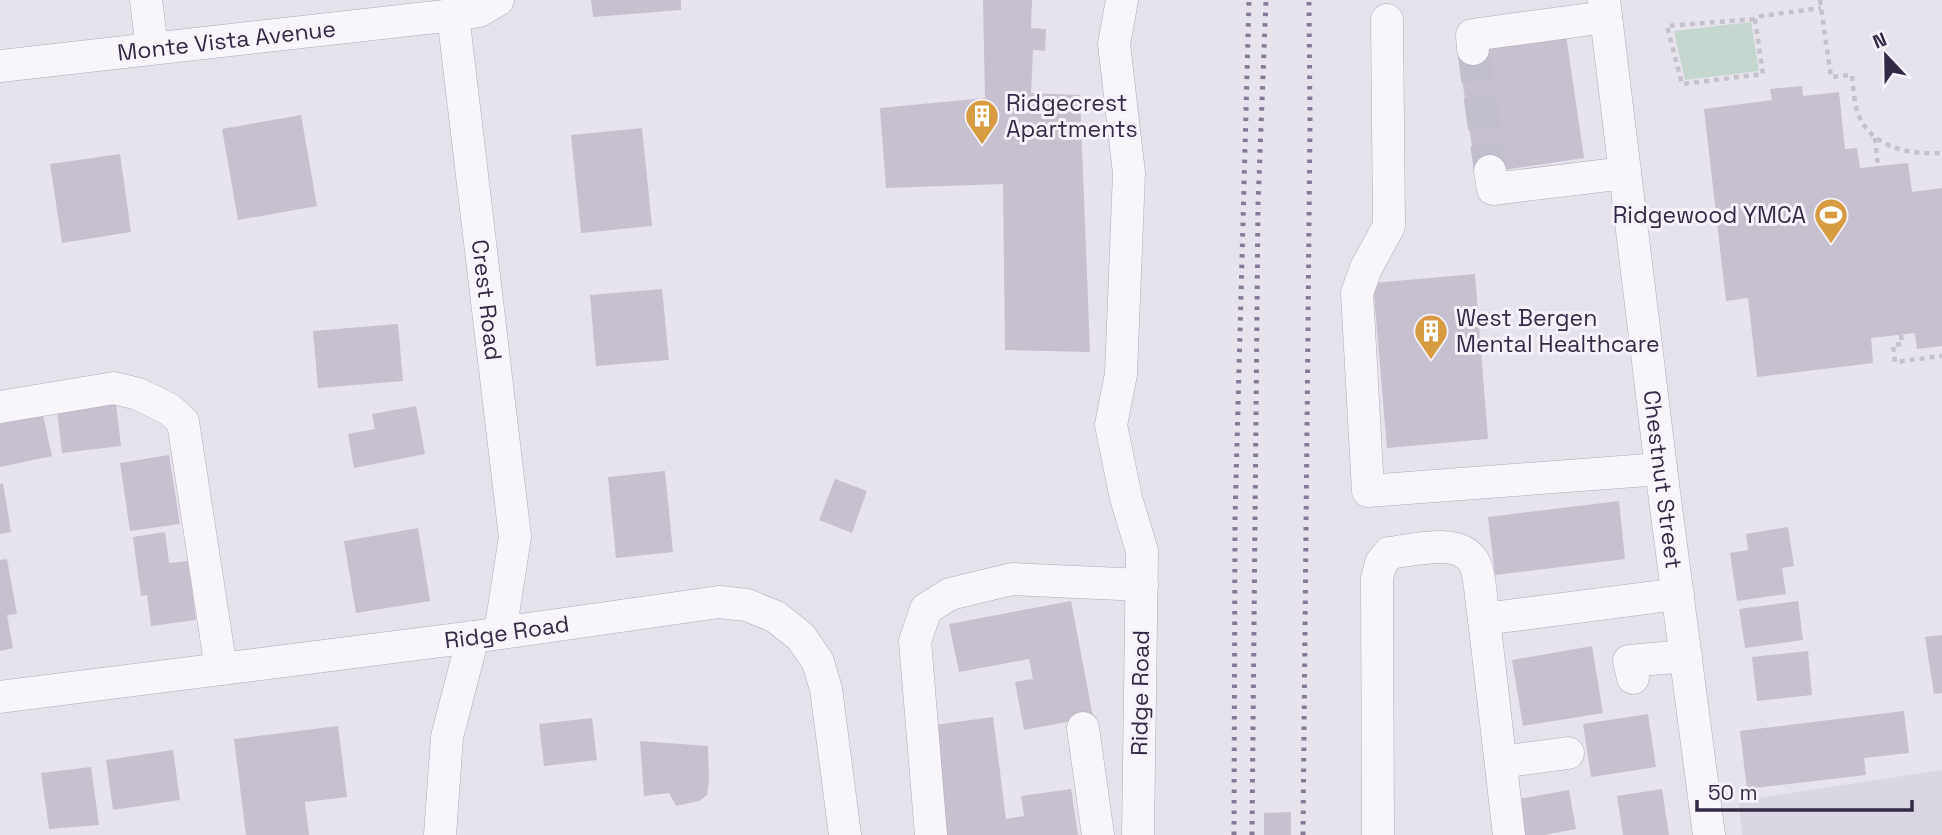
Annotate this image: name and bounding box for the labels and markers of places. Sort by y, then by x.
place label: Ridgecrest Apartments [1006,88,1138,144]
building icon: Ridgecrest Apartments [963,97,1001,146]
sports icon: Ridgewood YMCA [1812,196,1850,245]
place label: Ridgewood YMCA [1613,200,1806,230]
place label: West Bergen Mental Healthcare [1456,303,1660,359]
building icon: West Bergen Mental Healthcare [1412,312,1450,361]

